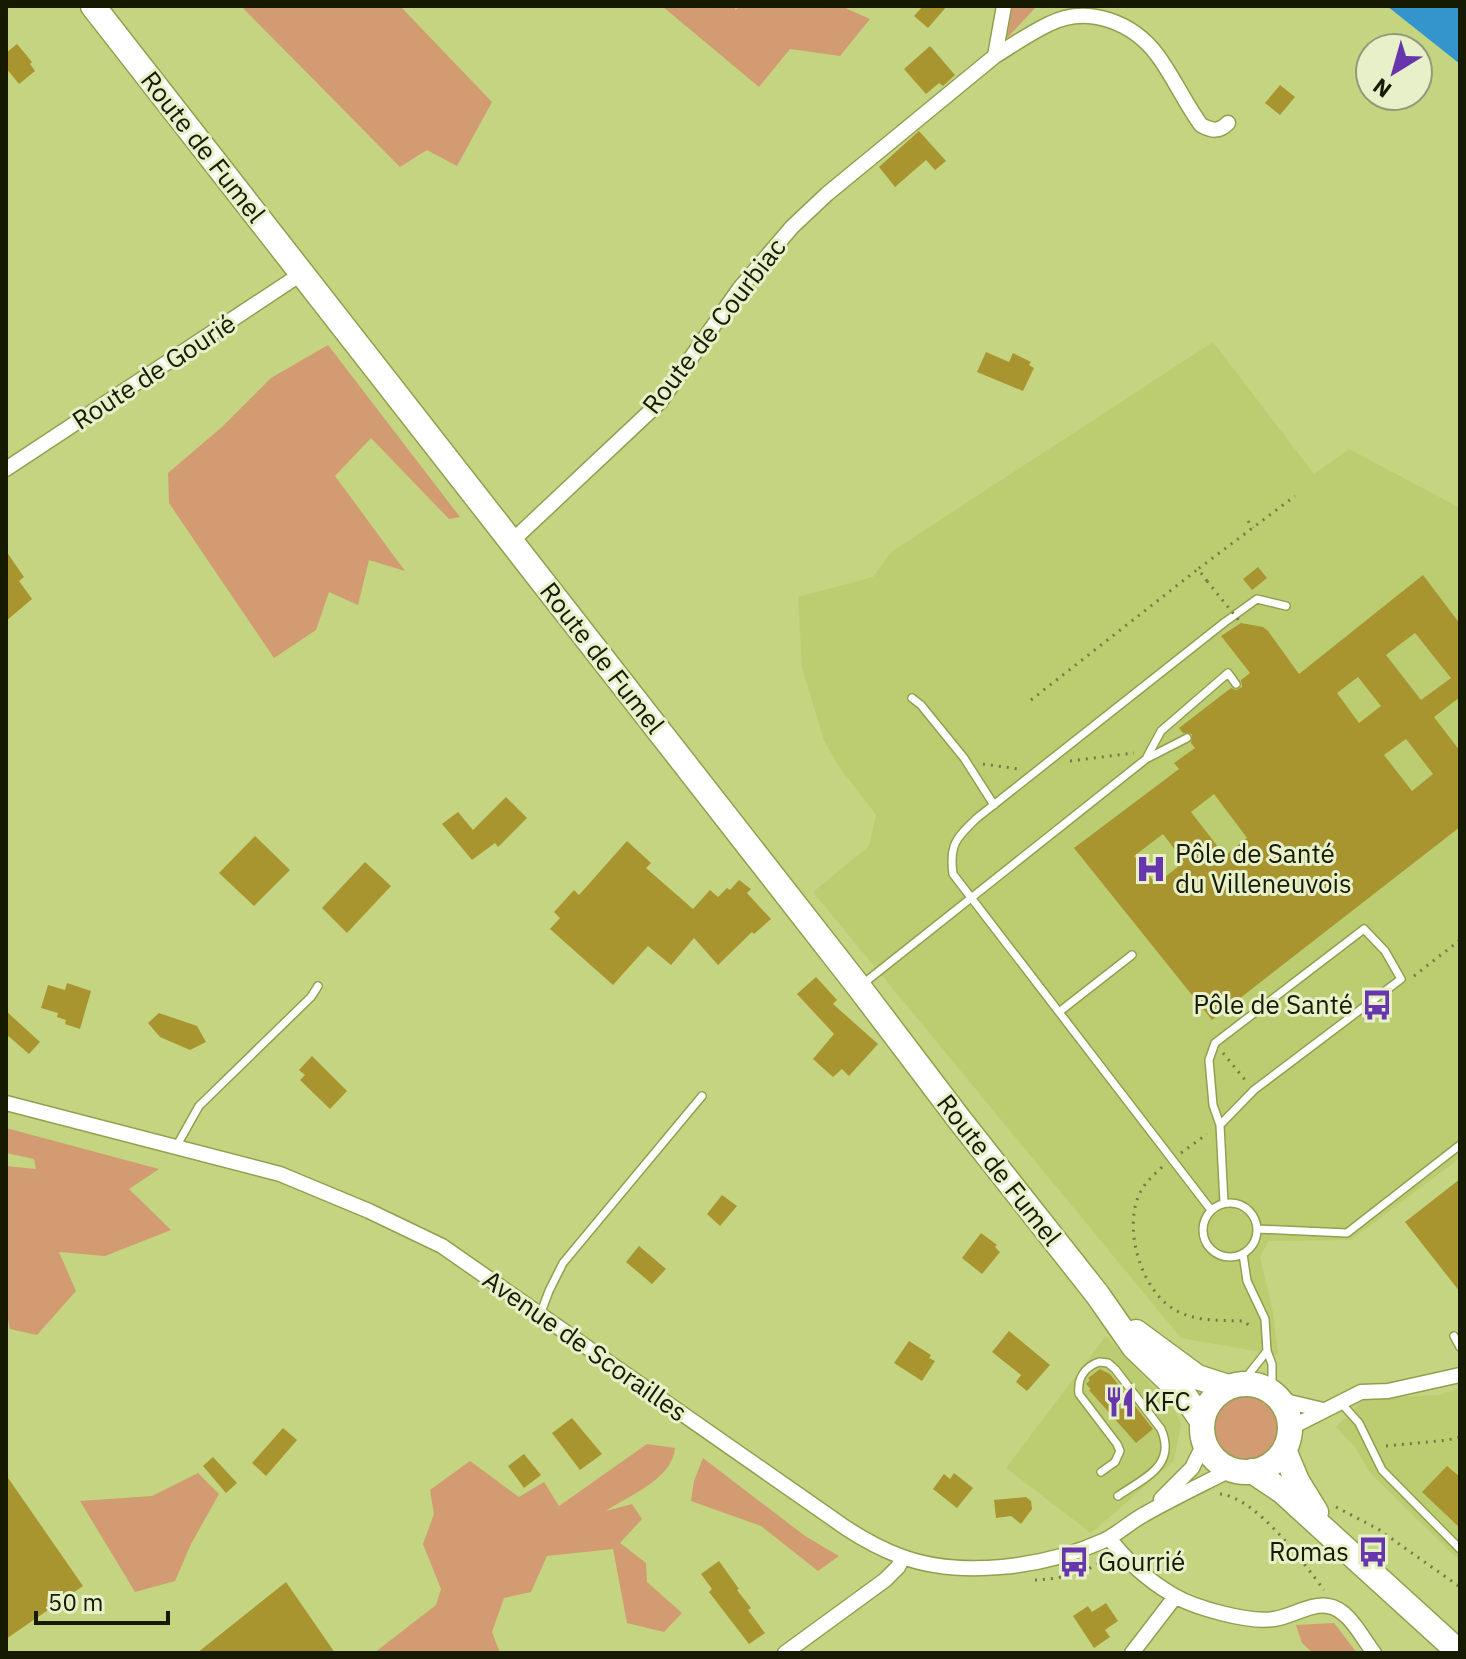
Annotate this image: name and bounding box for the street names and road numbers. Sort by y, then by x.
street label: Route de Fumel [134,64,274,229]
street label: Route de Courbiac [634,231,793,420]
street label: Route de Gourié [65,306,242,437]
street label: Route de Fumel [533,575,673,740]
street label: Route de Fumel [930,1087,1070,1252]
street label: Avenue de Scorailles [477,1262,694,1428]

